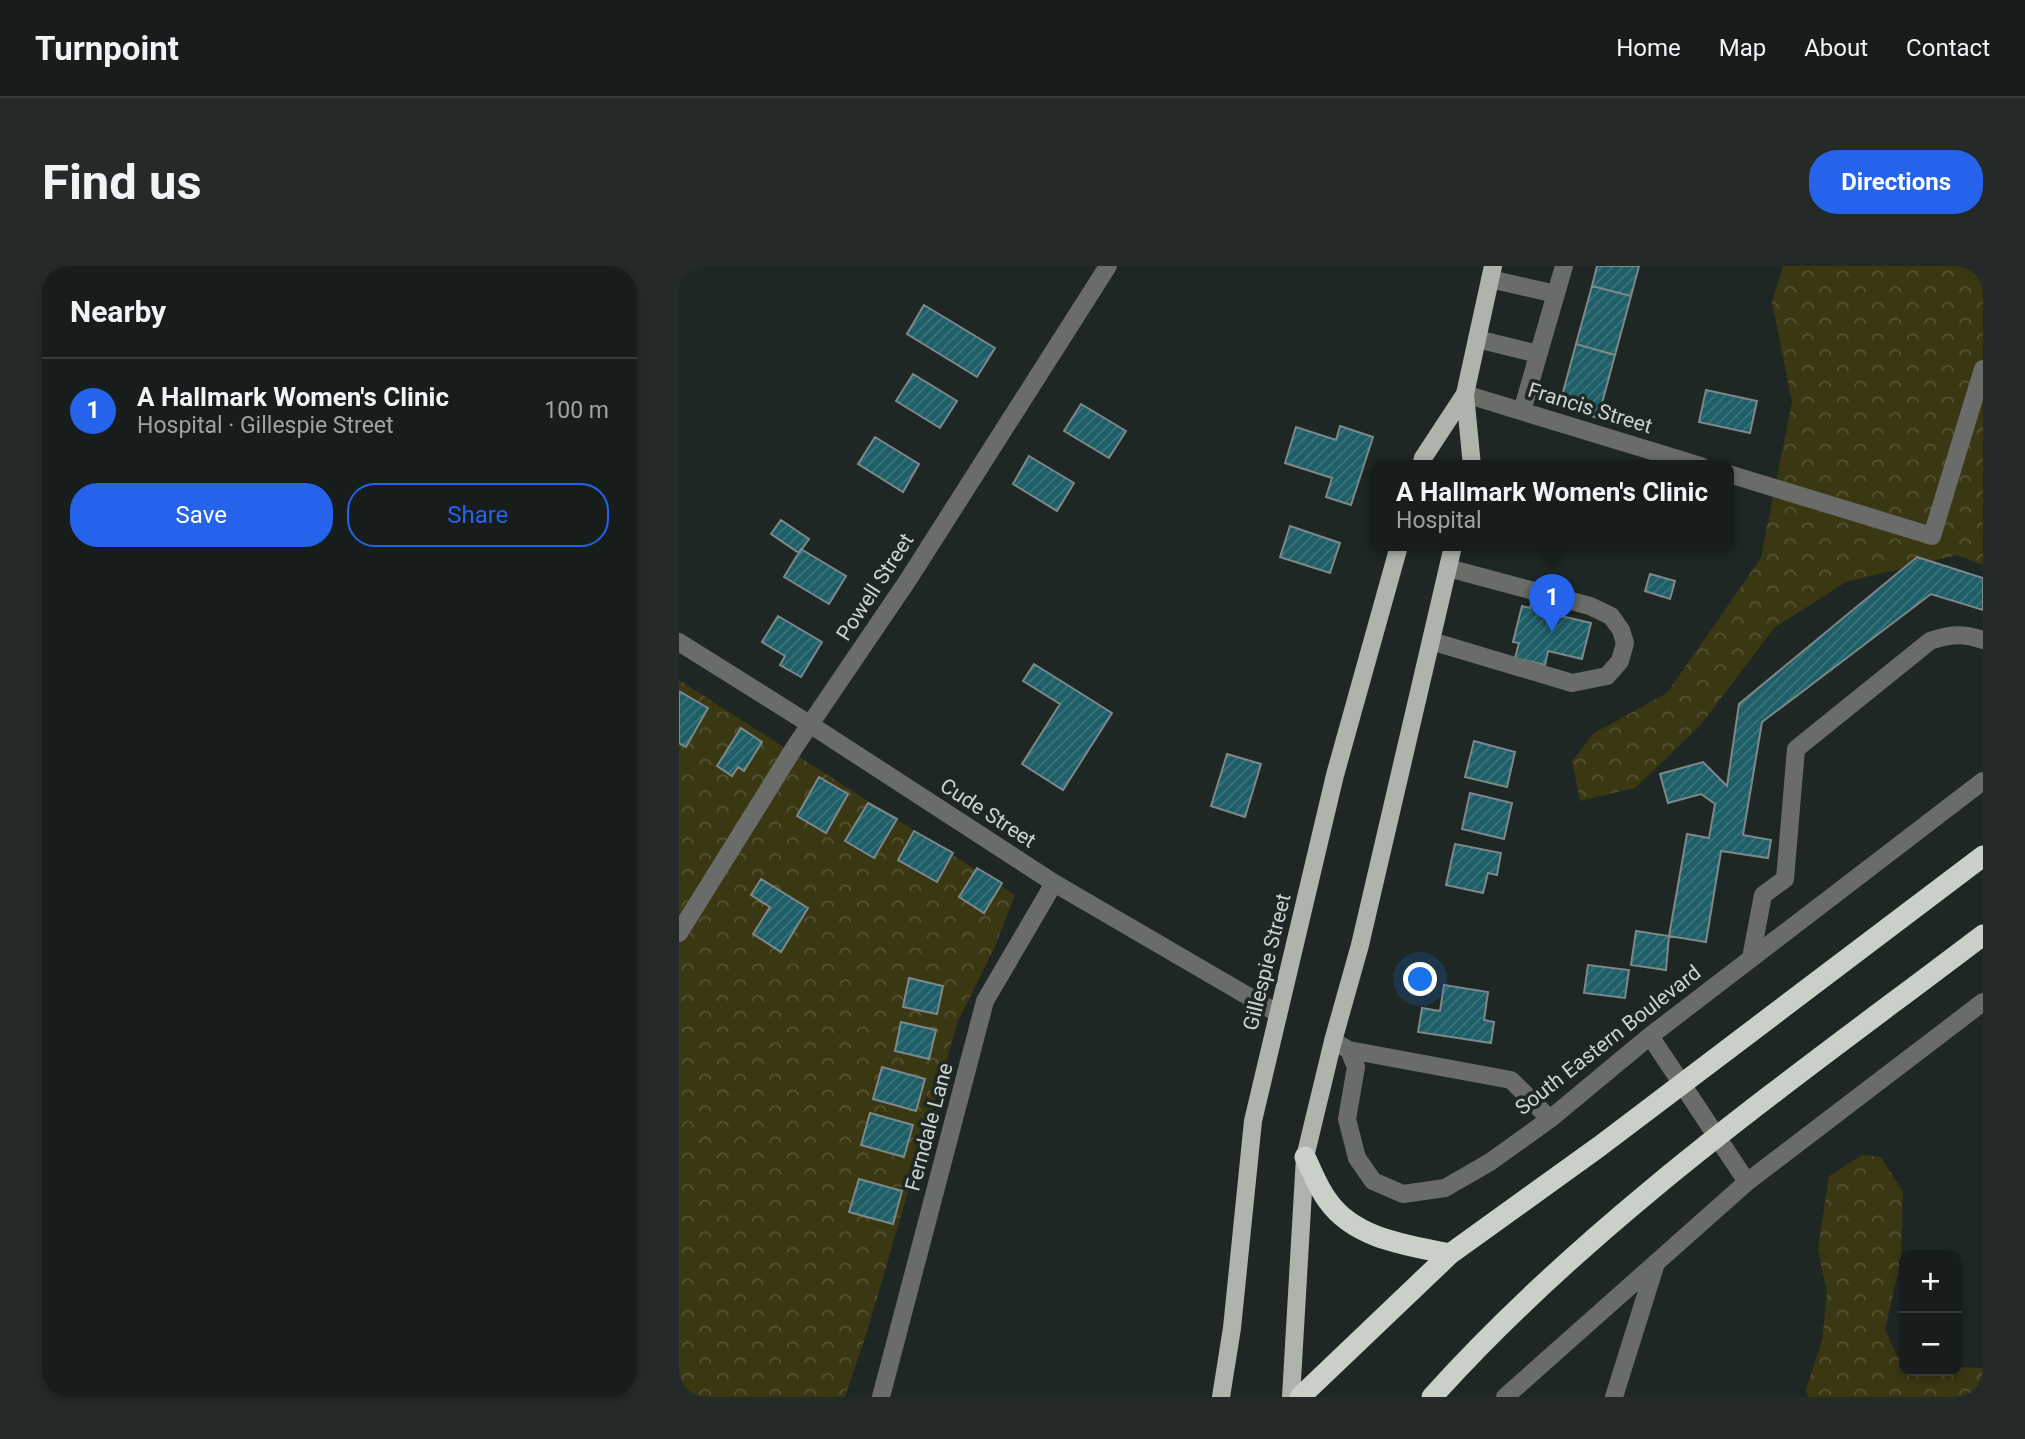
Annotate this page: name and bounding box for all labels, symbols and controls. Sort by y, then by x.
text: Turnpoint [35,29,179,68]
text: Home [1616,34,1681,62]
text: Map [1719,34,1766,62]
text: About [1804,34,1868,62]
text: Contact [1906,34,1990,62]
button: Directions [1809,150,1983,214]
text: Find us [42,154,202,211]
text: Nearby [70,294,166,329]
street label: Francis Street [1525,378,1655,438]
text: A Hallmark Women's Clinic [137,382,449,412]
text: 1 [86,397,100,424]
text: 100 m [544,397,609,424]
text: Hospital · Gillespie Street [137,412,394,439]
popup [1370,460,1734,551]
text: A Hallmark Women's Clinic [1396,477,1708,507]
button: Save [70,483,333,547]
button: Share [347,483,609,547]
text: Hospital [1396,507,1482,534]
street label: Powell Street [831,529,919,645]
pin: 1 [1529,574,1575,632]
street label: Cude Street [936,773,1040,853]
street label: Gillespie Street [1238,891,1296,1033]
street label: South Eastern Boulevard [1510,960,1706,1120]
your location [1403,962,1437,996]
street label: Ferndale Lane [900,1060,958,1194]
map controls [1899,1250,1962,1376]
button: + [1899,1250,1962,1313]
button: − [1899,1313,1962,1376]

